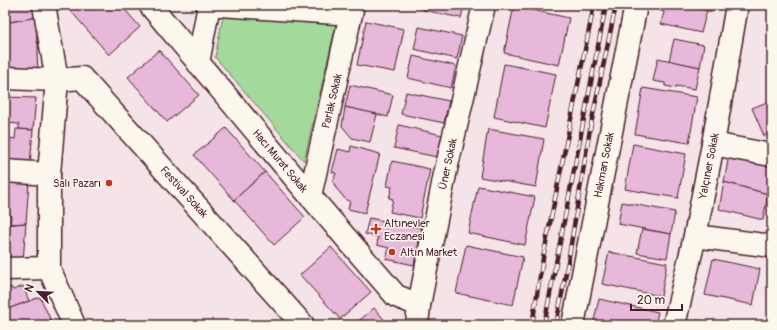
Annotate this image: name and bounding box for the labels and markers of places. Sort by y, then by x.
place label: Salı Pazarı [53,177,101,190]
marker: Salı Pazarı [104,178,114,188]
place label: Altınevler Eczanesi [384,217,430,243]
marker: Altınevler Eczanesi [371,224,381,234]
place label: Altın Market [400,246,458,259]
marker: Altın Market [387,247,397,257]

